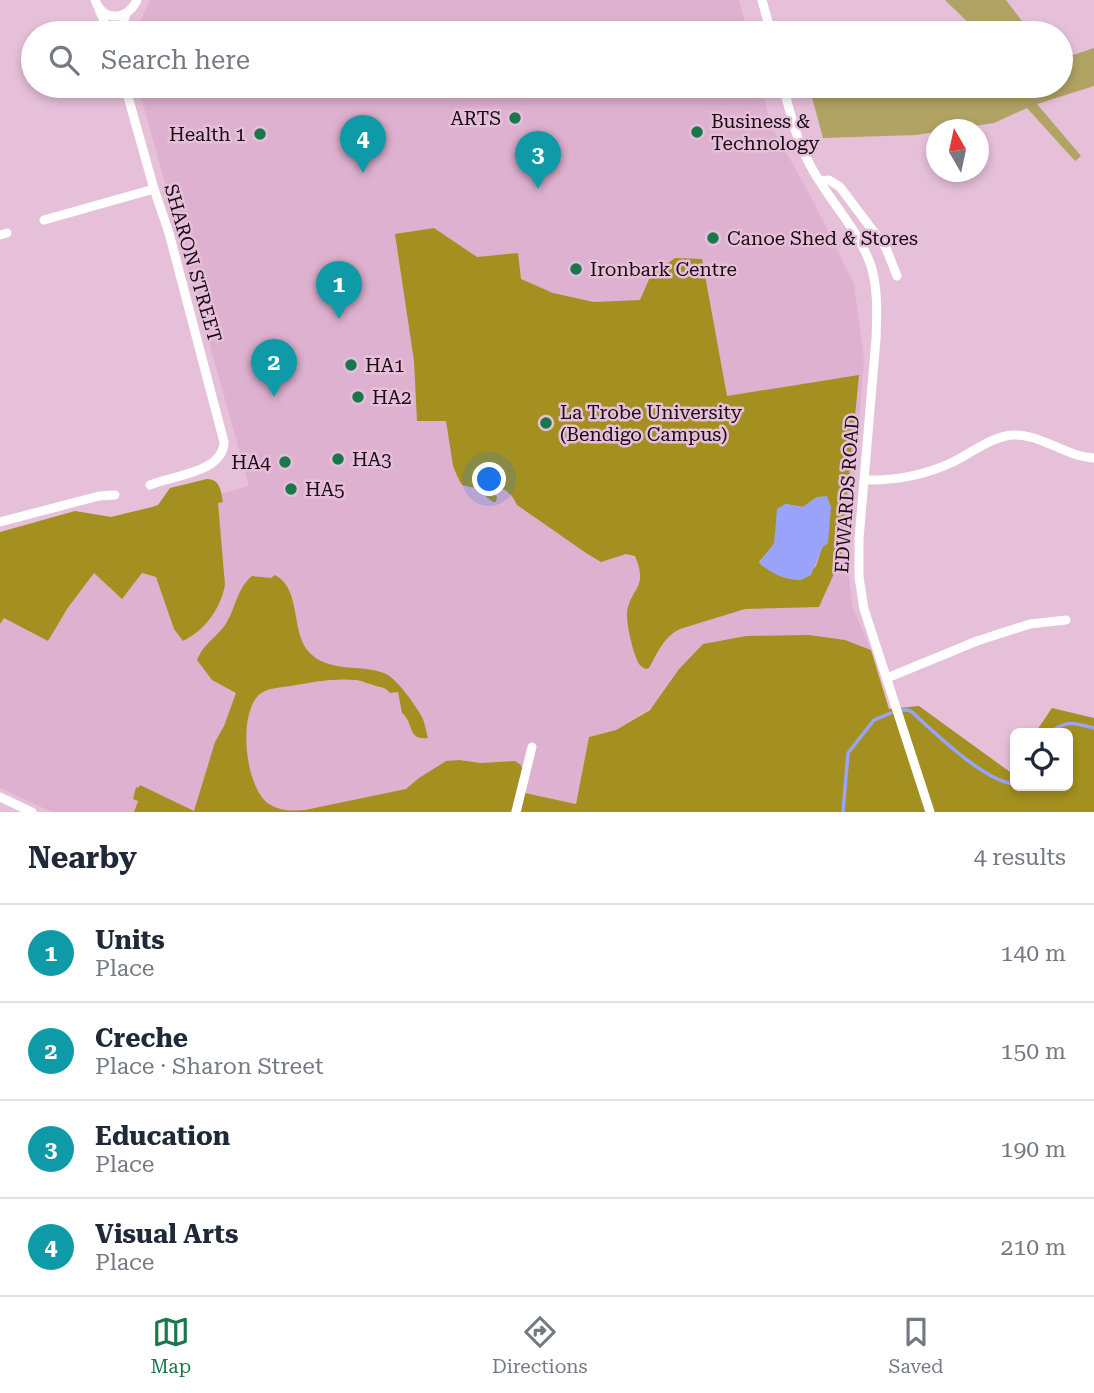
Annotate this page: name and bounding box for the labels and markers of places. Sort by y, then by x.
place label: ARTS [450,107,501,130]
marker: ARTS [507,110,523,126]
place label: Business & Technology [711,110,820,155]
pin: 4 [340,115,386,173]
place label: Health 1 [169,123,246,146]
marker: Business & Technology [689,124,705,140]
marker: Health 1 [252,126,268,142]
pin: 3 [515,131,561,189]
place label: Canoe Shed & Stores [727,227,918,250]
marker: Canoe Shed & Stores [705,230,721,246]
place label: Ironbark Centre [590,258,737,281]
pin: 1 [316,261,362,319]
marker: Ironbark Centre [568,261,584,277]
pin: 2 [251,339,297,397]
place label: HA1 [365,354,405,377]
marker: HA1 [343,357,359,373]
place label: HA2 [372,386,412,409]
marker: HA2 [350,389,366,405]
place label: La Trobe University (Bendigo Campus) [560,401,743,446]
marker: La Trobe University (Bendigo Campus) [538,415,554,431]
place label: HA3 [352,448,392,471]
place label: HA4 [231,451,271,474]
marker: HA3 [330,451,346,467]
marker: HA4 [277,454,293,470]
place label: HA5 [305,478,345,501]
marker: HA5 [283,481,299,497]

